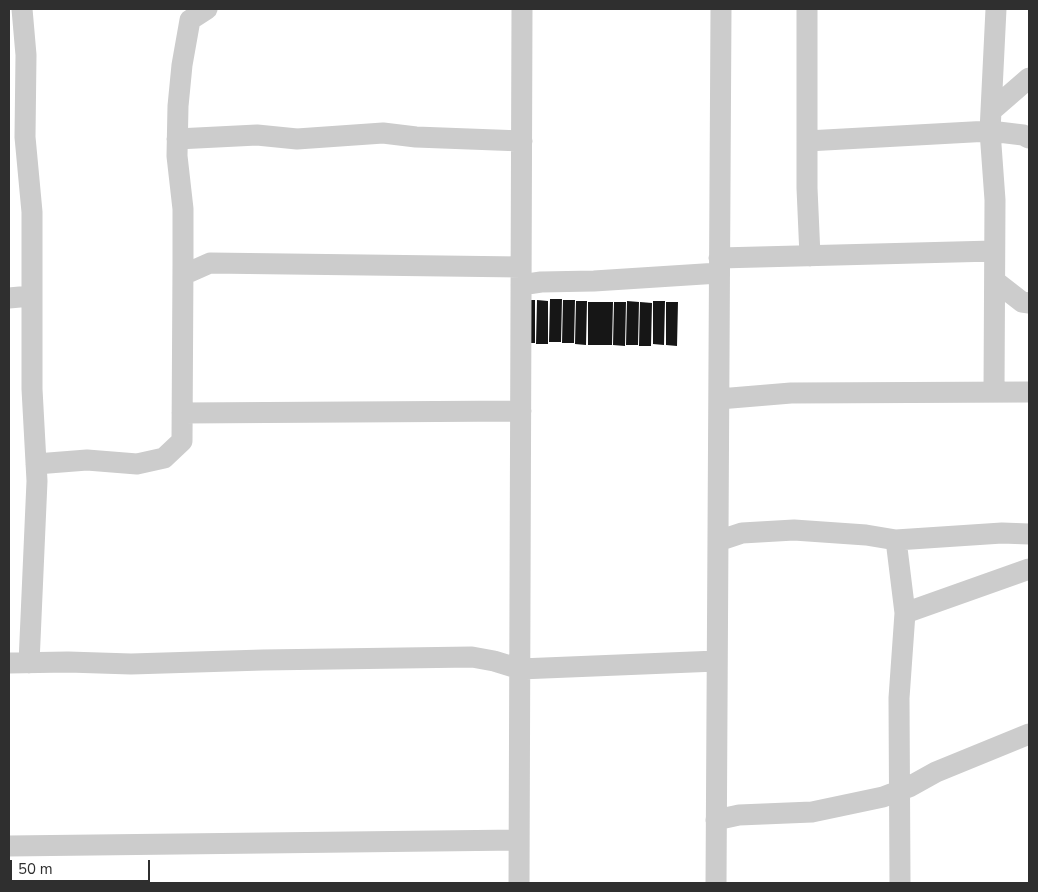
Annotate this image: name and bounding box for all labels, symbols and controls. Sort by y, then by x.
scale bar [12,850,152,882]
text: 50 m [18,859,53,879]

